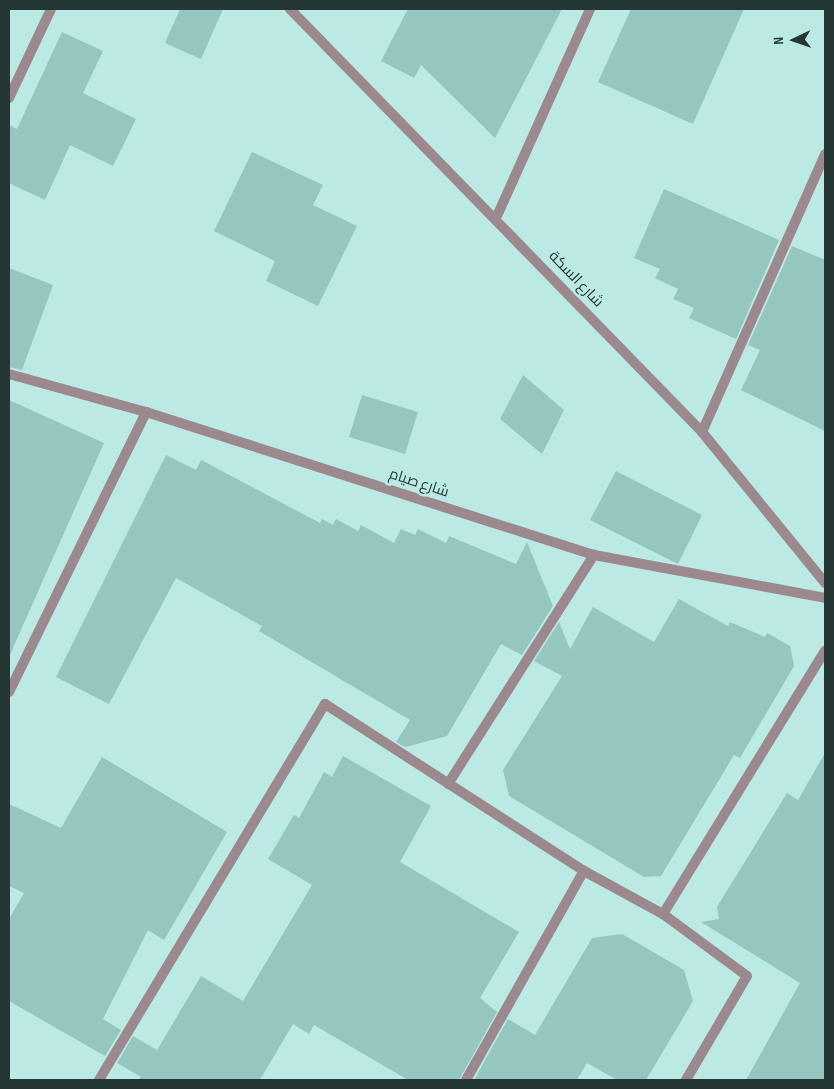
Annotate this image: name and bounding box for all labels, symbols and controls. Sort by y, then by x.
north arrow [769,15,819,65]
text: N [770,37,787,45]
street label: شارع السكة [545,247,607,311]
street label: شارع صيام [387,465,451,501]

